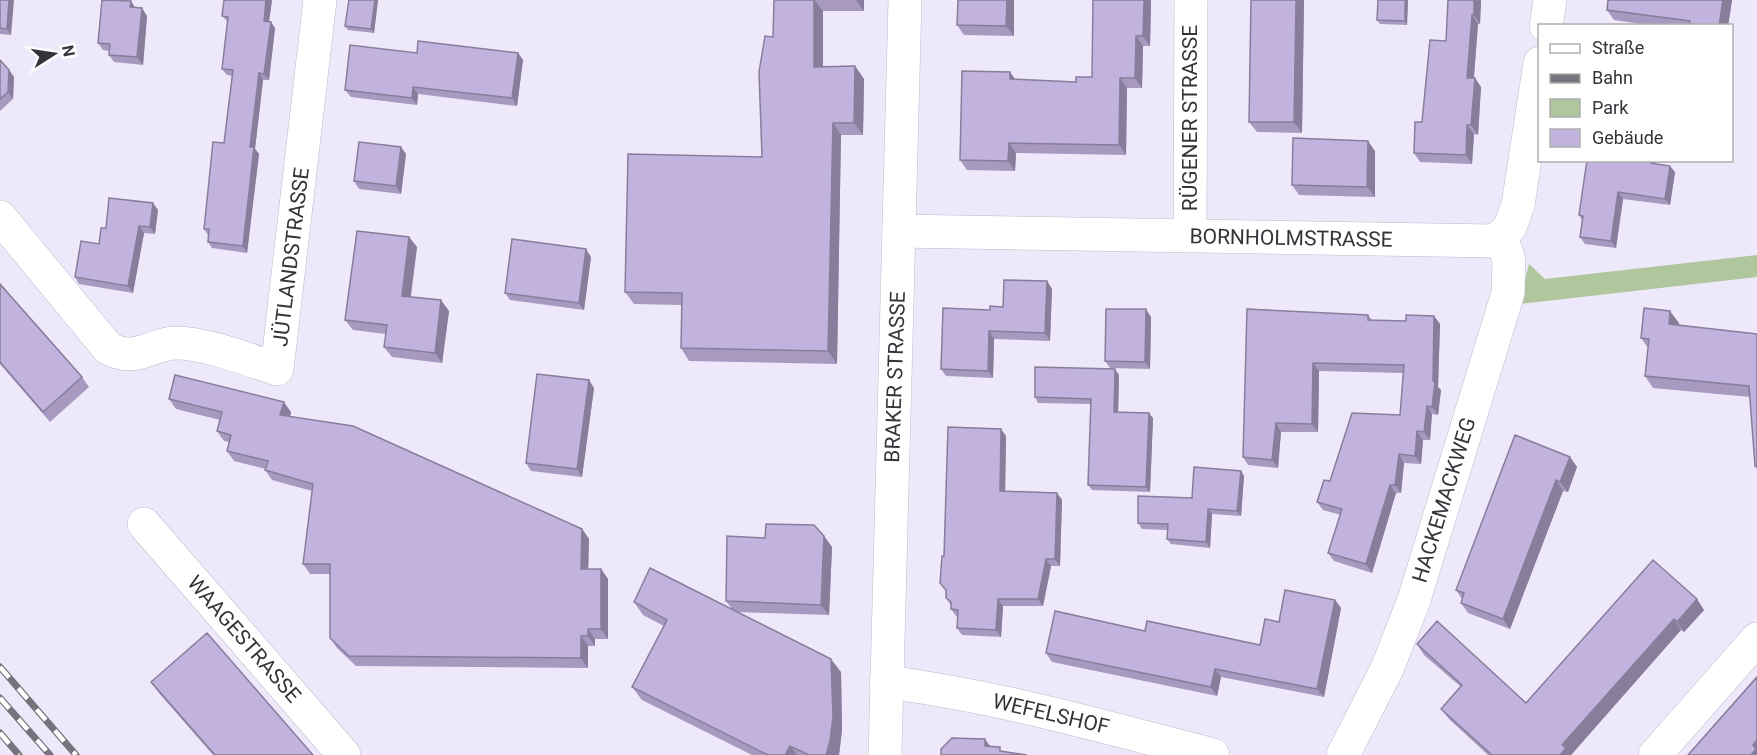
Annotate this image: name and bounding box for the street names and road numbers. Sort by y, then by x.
street label: RÜGENER STRASSE [1178,25,1202,211]
street label: JÜTLANDSTRASSE [268,166,314,348]
street label: BORNHOLMSTRASSE [1189,224,1393,252]
street label: BRAKER STRASSE [880,291,910,463]
street label: HACKEMACKWEG [1407,415,1481,585]
street label: WAAGESTRASSE [182,571,306,707]
street label: WEFELSHOF [990,689,1112,739]

